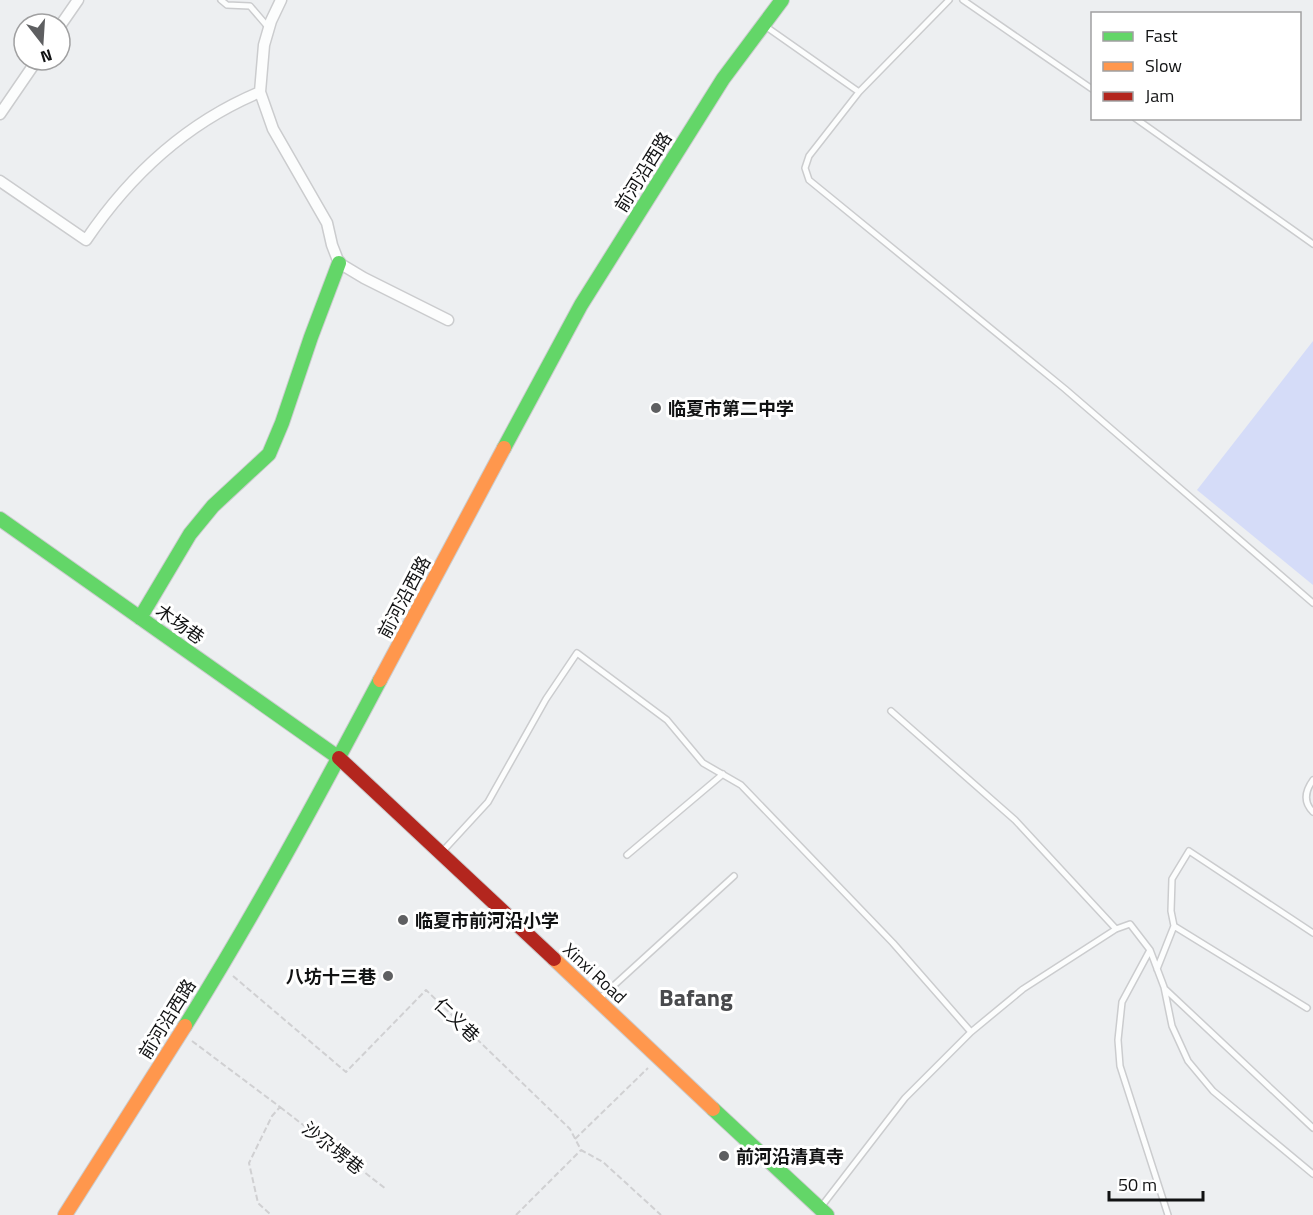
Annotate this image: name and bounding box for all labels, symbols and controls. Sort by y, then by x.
north arrow [12,12,72,72]
legend [1091,12,1301,120]
text: Fast [1145,22,1178,49]
text: N [38,43,55,69]
text: Slow [1145,52,1182,79]
text: Jam [1145,82,1174,109]
street label: 前河沿西路 [608,127,678,217]
place label: 临夏市第二中学 [668,395,794,422]
marker: 临夏市第二中学 [649,401,663,415]
street label: 前河沿西路 [371,551,437,643]
street label: 木场巷 [150,597,210,651]
place label: 临夏市前河沿小学 [415,907,559,934]
marker: 临夏市前河沿小学 [396,913,410,927]
street label: Xinxi Road [557,936,633,1010]
place label: 八坊十三巷 [286,963,376,990]
marker: 八坊十三巷 [381,969,395,983]
street label: 前河沿西路 [132,974,202,1064]
district label: Bafang [659,979,733,1015]
street label: 仁义巷 [428,992,486,1048]
street label: 沙尕塄巷 [296,1115,370,1181]
place label: 前河沿清真寺 [736,1143,844,1170]
marker: 前河沿清真寺 [717,1149,731,1163]
scale bar [1109,1164,1204,1202]
text: 50 m [1118,1171,1157,1198]

